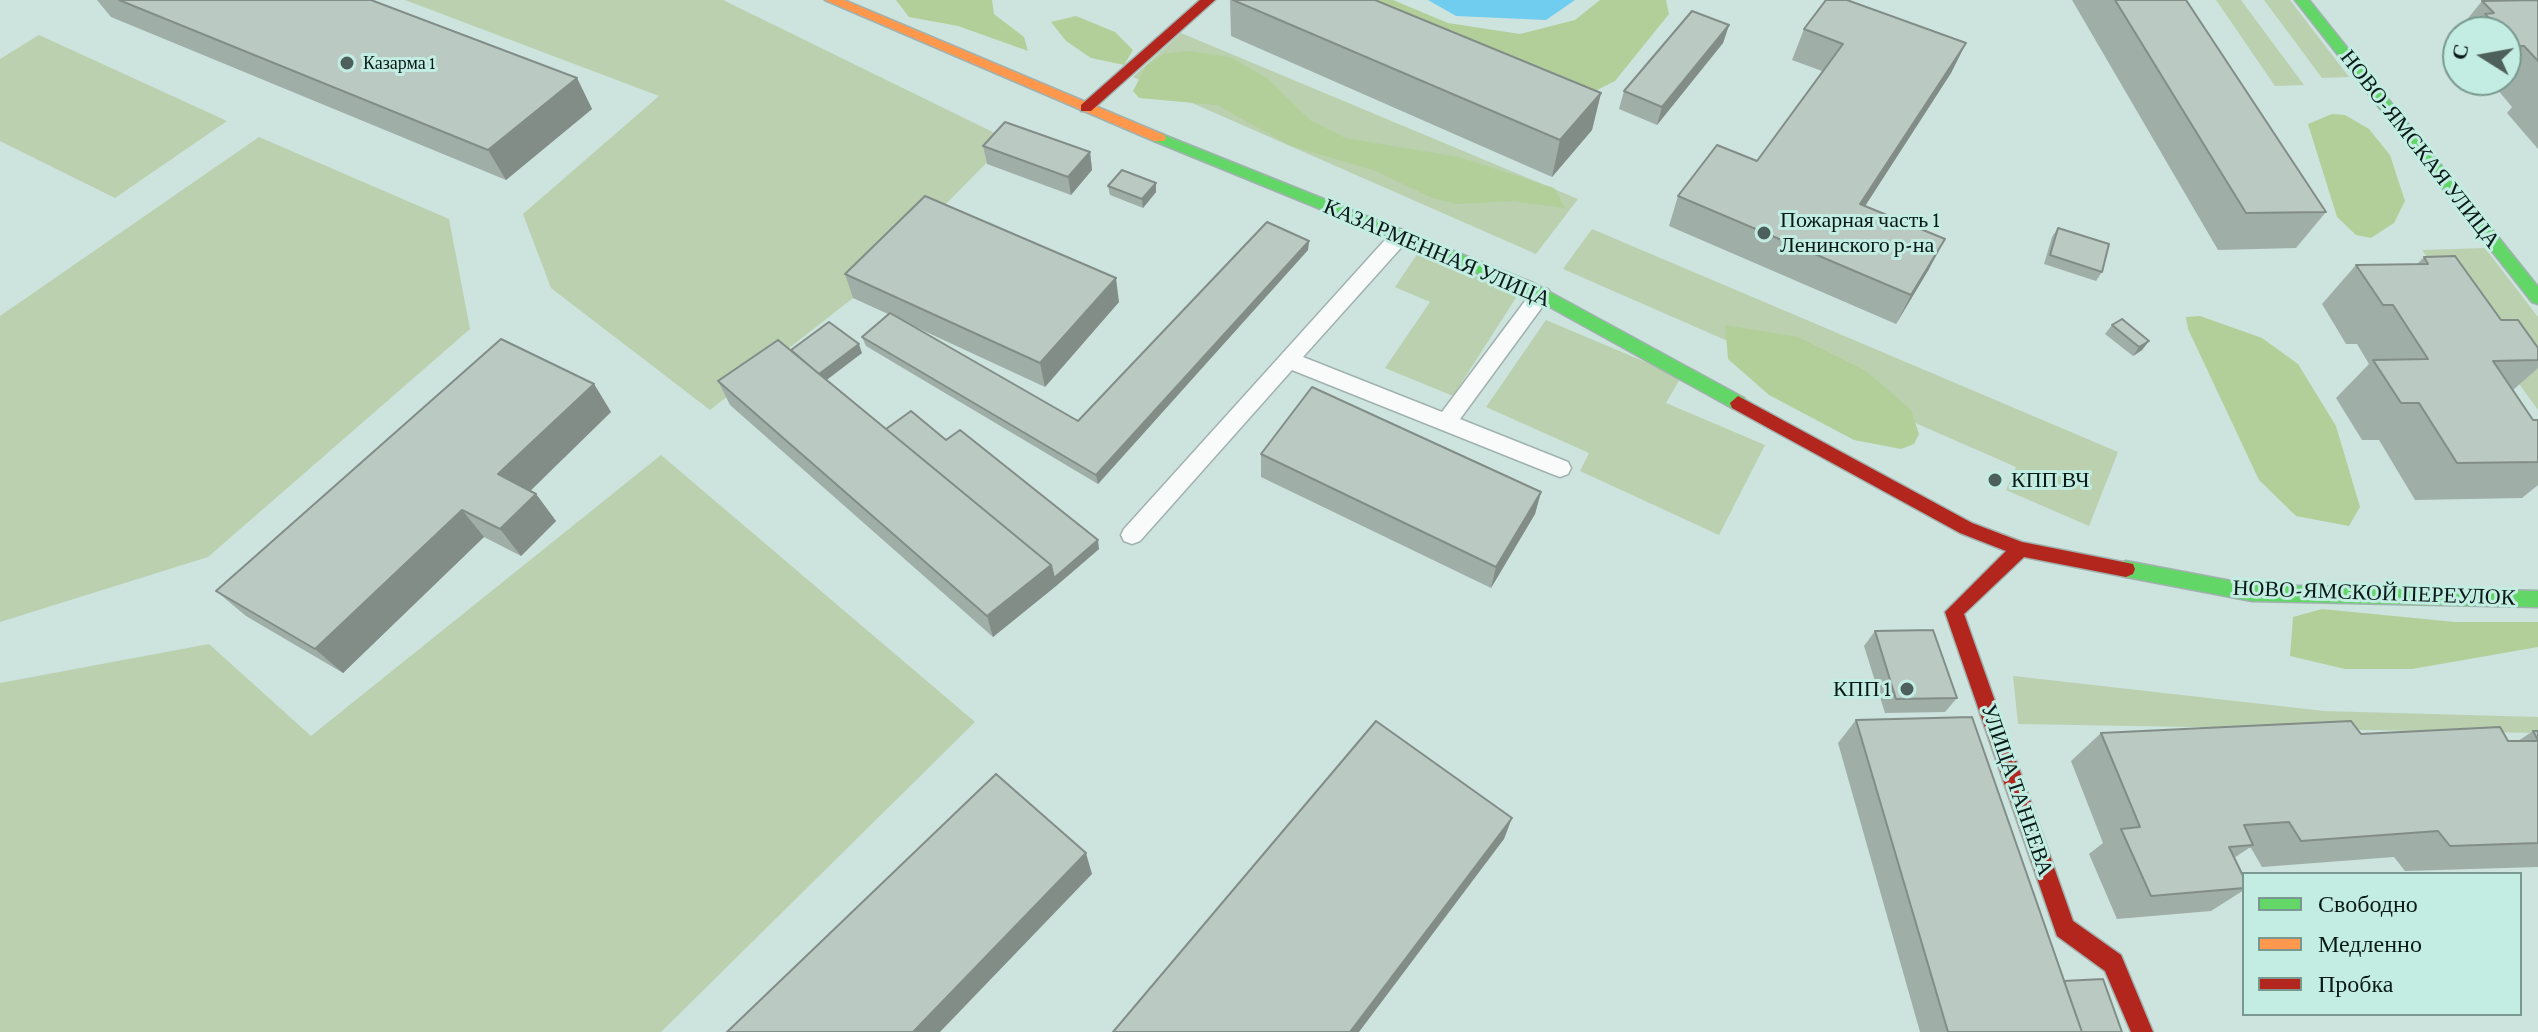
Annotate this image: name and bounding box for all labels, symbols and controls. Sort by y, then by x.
north arrow [2442,16,2522,96]
street label: НОВО-ЯМСКАЯ УЛИЦА [2334,45,2506,253]
place label: Казарма 1 [363,52,435,74]
marker: Казарма 1 [338,54,356,72]
street label: КАЗАРМЕННАЯ УЛИЦА [1319,193,1555,313]
place label: Пожарная часть 1 Ленинского р-на [1780,207,1940,258]
marker: Пожарная часть 1 Ленинского р-на [1755,224,1773,242]
place label: КПП ВЧ [2011,467,2089,493]
marker: КПП ВЧ [1986,471,2004,489]
street label: НОВО-ЯМСКОЙ ПЕРЕУЛОК [2232,575,2516,611]
place label: КПП 1 [1833,676,1891,702]
marker: КПП 1 [1898,680,1916,698]
street label: УЛИЦА ТАНЕЕВА [1975,701,2059,879]
legend [2242,872,2522,1016]
text: Свободно [2318,890,2418,917]
text: Медленно [2318,930,2422,957]
text: Пробка [2318,970,2394,997]

